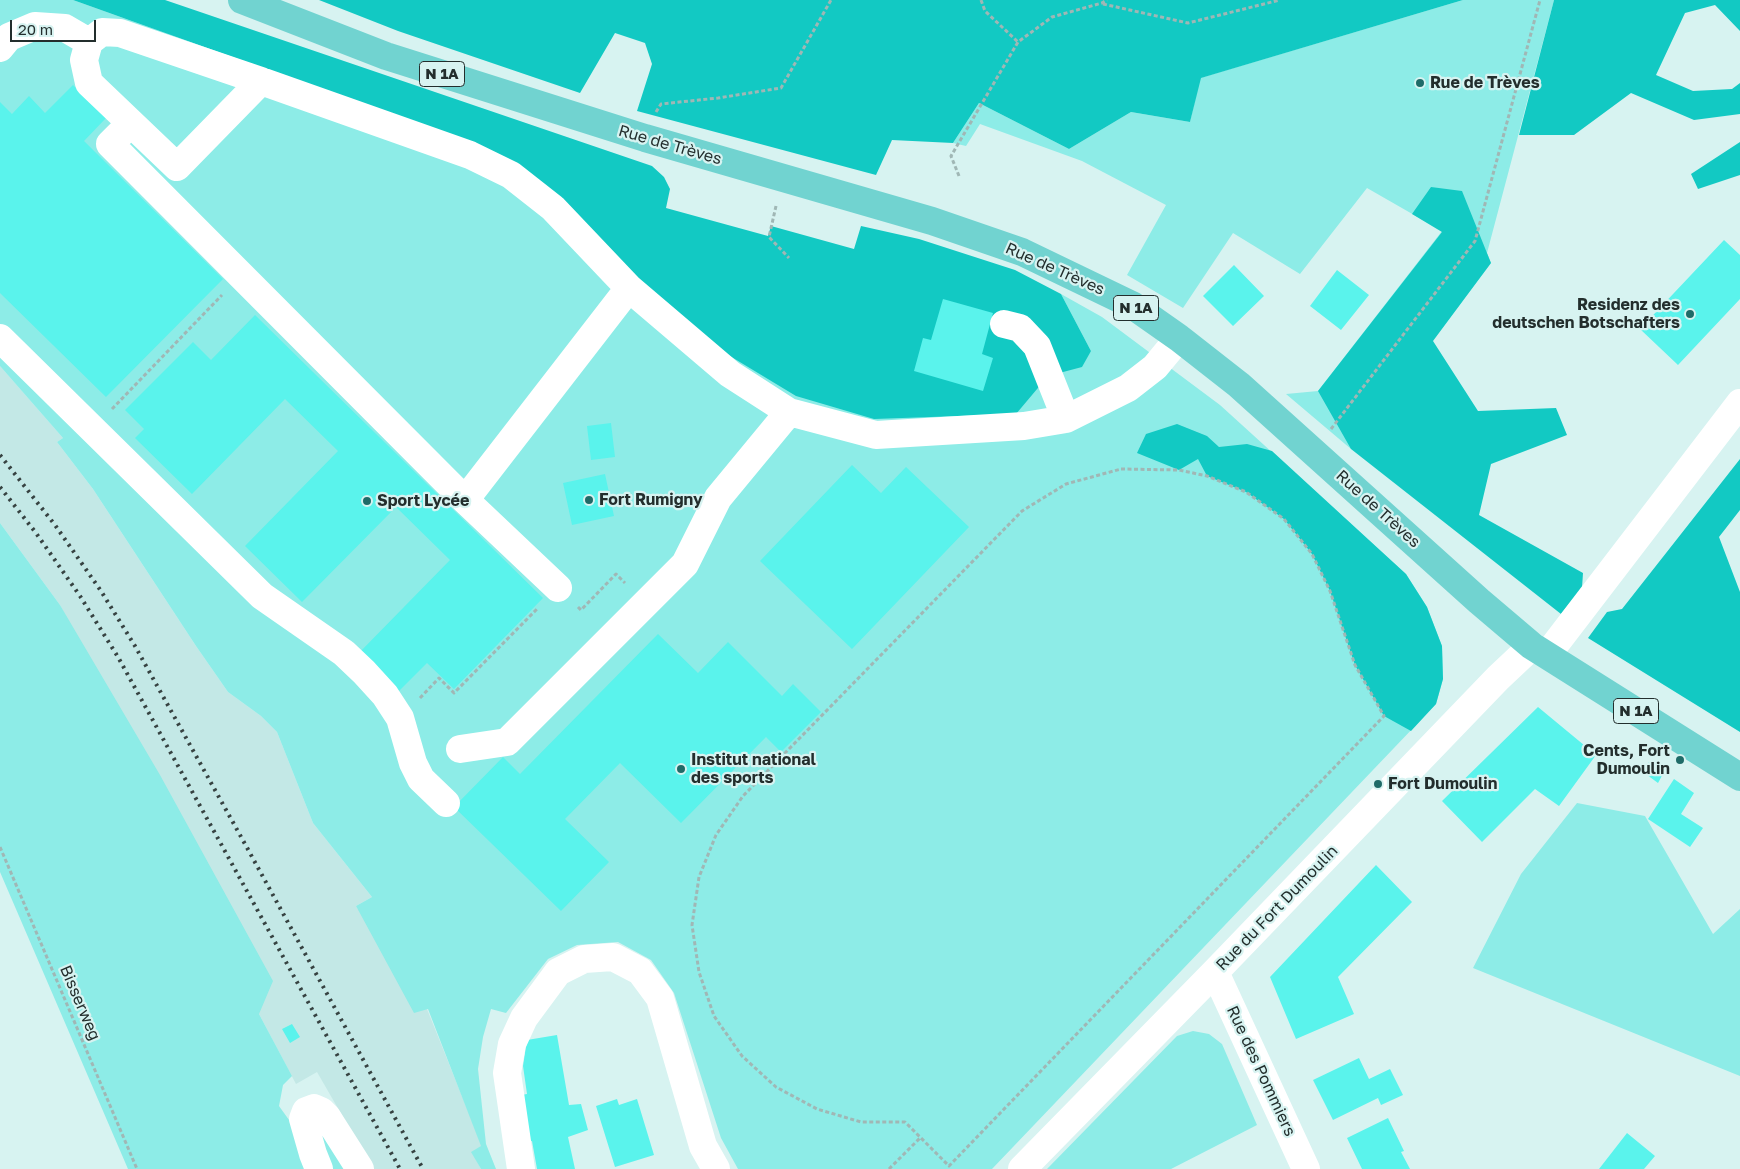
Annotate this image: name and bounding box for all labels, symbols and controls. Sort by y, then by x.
scale bar [12,10,99,42]
text: 20 m [18,20,53,38]
road number: N 1A [420,62,464,86]
place label: Rue de Trèves [1430,73,1540,93]
marker: Rue de Trèves [1414,77,1426,89]
street label: Rue de Trèves [616,121,724,169]
street label: Rue de Trèves [1002,239,1108,299]
place label: Residenz des deutschen Botschafters [1492,295,1680,333]
road number: N 1A [1114,296,1158,320]
marker: Residenz des deutschen Botschafters [1684,308,1696,320]
street label: Rue de Trèves [1332,466,1424,552]
place label: Fort Rumigny [599,490,703,510]
place label: Sport Lycée [377,491,469,511]
marker: Fort Rumigny [583,494,595,506]
marker: Sport Lycée [361,495,373,507]
road number: N 1A [1614,698,1658,724]
place label: Cents, Fort Dumoulin [1583,741,1670,779]
place label: Institut national des sports [691,750,816,788]
marker: Cents, Fort Dumoulin [1674,754,1686,766]
marker: Institut national des sports [675,763,687,775]
place label: Fort Dumoulin [1388,774,1497,794]
marker: Fort Dumoulin [1372,778,1384,790]
street label: Rue du Fort Dumoulin [1212,841,1342,975]
street label: Bisserweg [56,963,104,1043]
street label: Rue des Pommiers [1222,1003,1300,1139]

